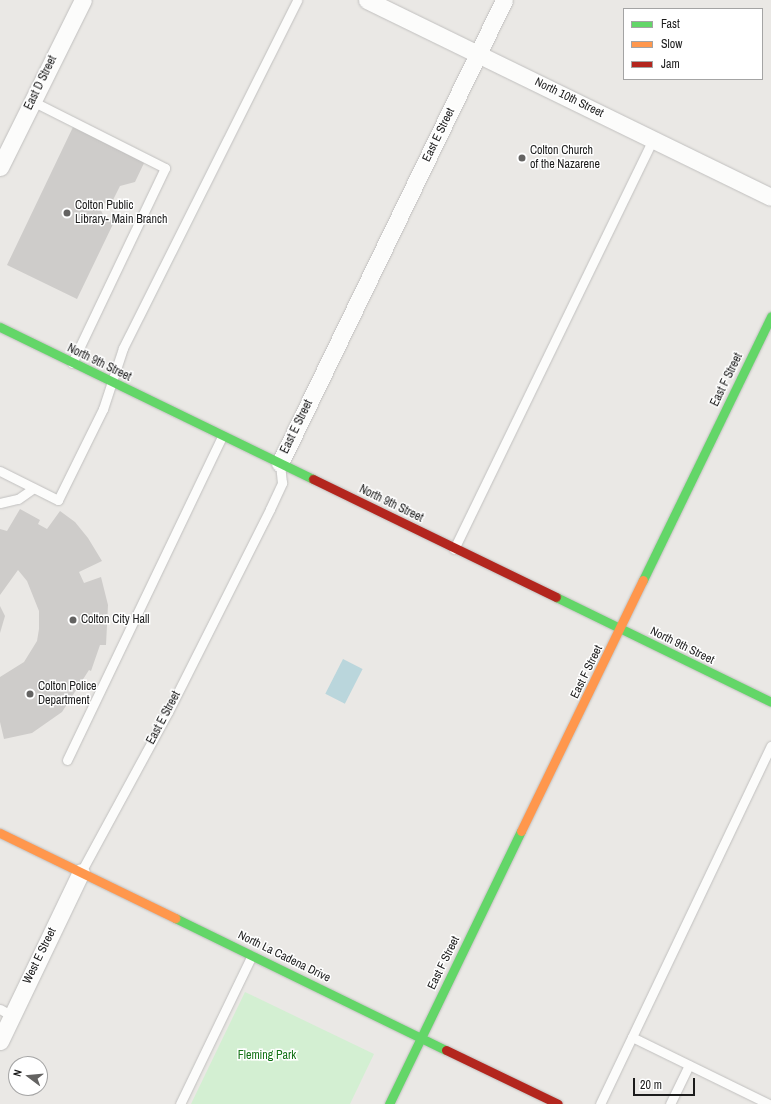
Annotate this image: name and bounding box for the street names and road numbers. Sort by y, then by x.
street label: East D Street [22,54,60,112]
street label: North 10th Street [532,75,606,121]
street label: East E Street [420,106,458,164]
street label: North 9th Street [65,341,133,385]
street label: East F Street [708,351,746,409]
street label: East E Street [278,398,316,456]
street label: North 9th Street [357,482,425,526]
street label: North 9th Street [648,624,716,668]
street label: East F Street [568,643,606,701]
street label: East E Street [144,689,184,747]
street label: West E Street [20,926,60,986]
street label: North La Cadena Drive [235,928,333,986]
street label: East F Street [425,934,463,992]

